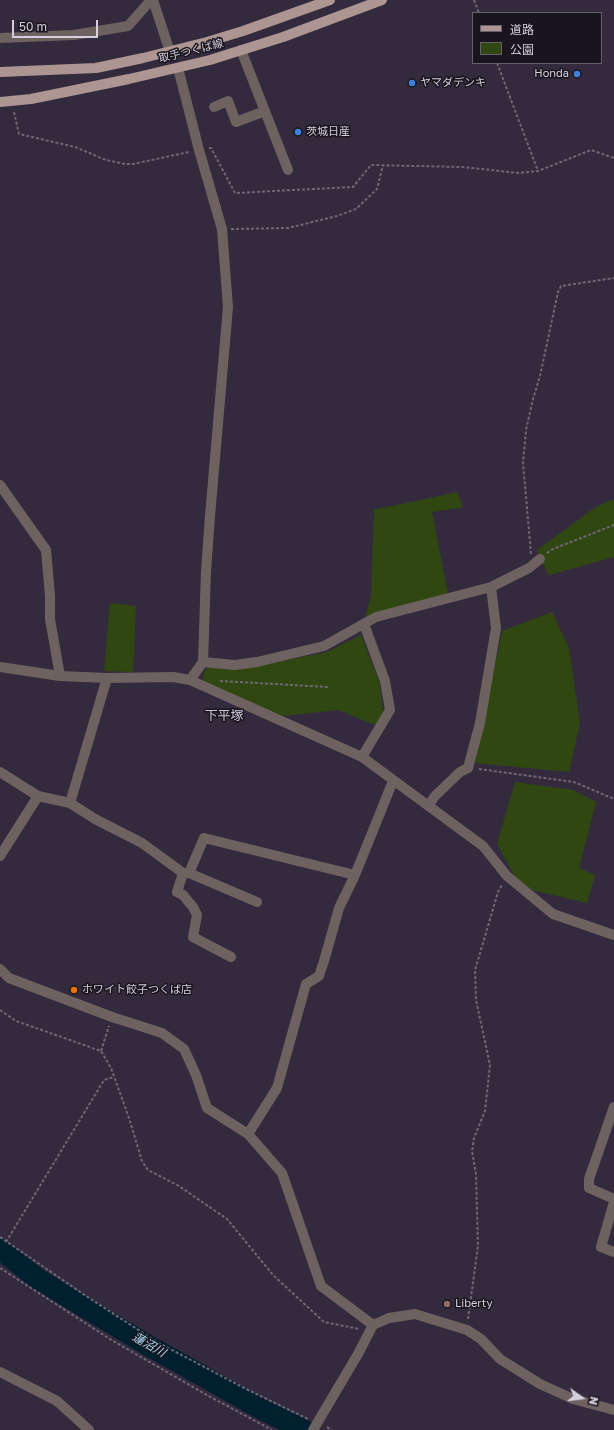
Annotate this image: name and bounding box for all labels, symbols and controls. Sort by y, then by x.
scale bar [14,12,100,38]
legend [472,12,602,64]
text: 50 m [19,19,47,34]
text: 道路 [510,22,534,37]
street label: 取手つくば線 [157,37,225,65]
text: 公園 [510,42,534,57]
place label: Honda [534,67,569,81]
marker: Honda [572,69,582,79]
place label: ヤマダデンキ [420,76,486,90]
marker: ヤマダデンキ [407,78,417,88]
place label: 茨城日産 [306,125,350,139]
marker: 茨城日産 [293,127,303,137]
district label: 下平塚 [205,708,243,724]
place label: ホワイト餃子つくば店 [82,983,192,997]
marker: ホワイト餃子つくば店 [69,985,79,995]
place label: Liberty [455,1297,493,1311]
marker: Liberty [442,1299,452,1309]
water label: 蓮沼川 [130,1330,168,1360]
north arrow [562,1378,602,1418]
text: N [587,1395,601,1407]

